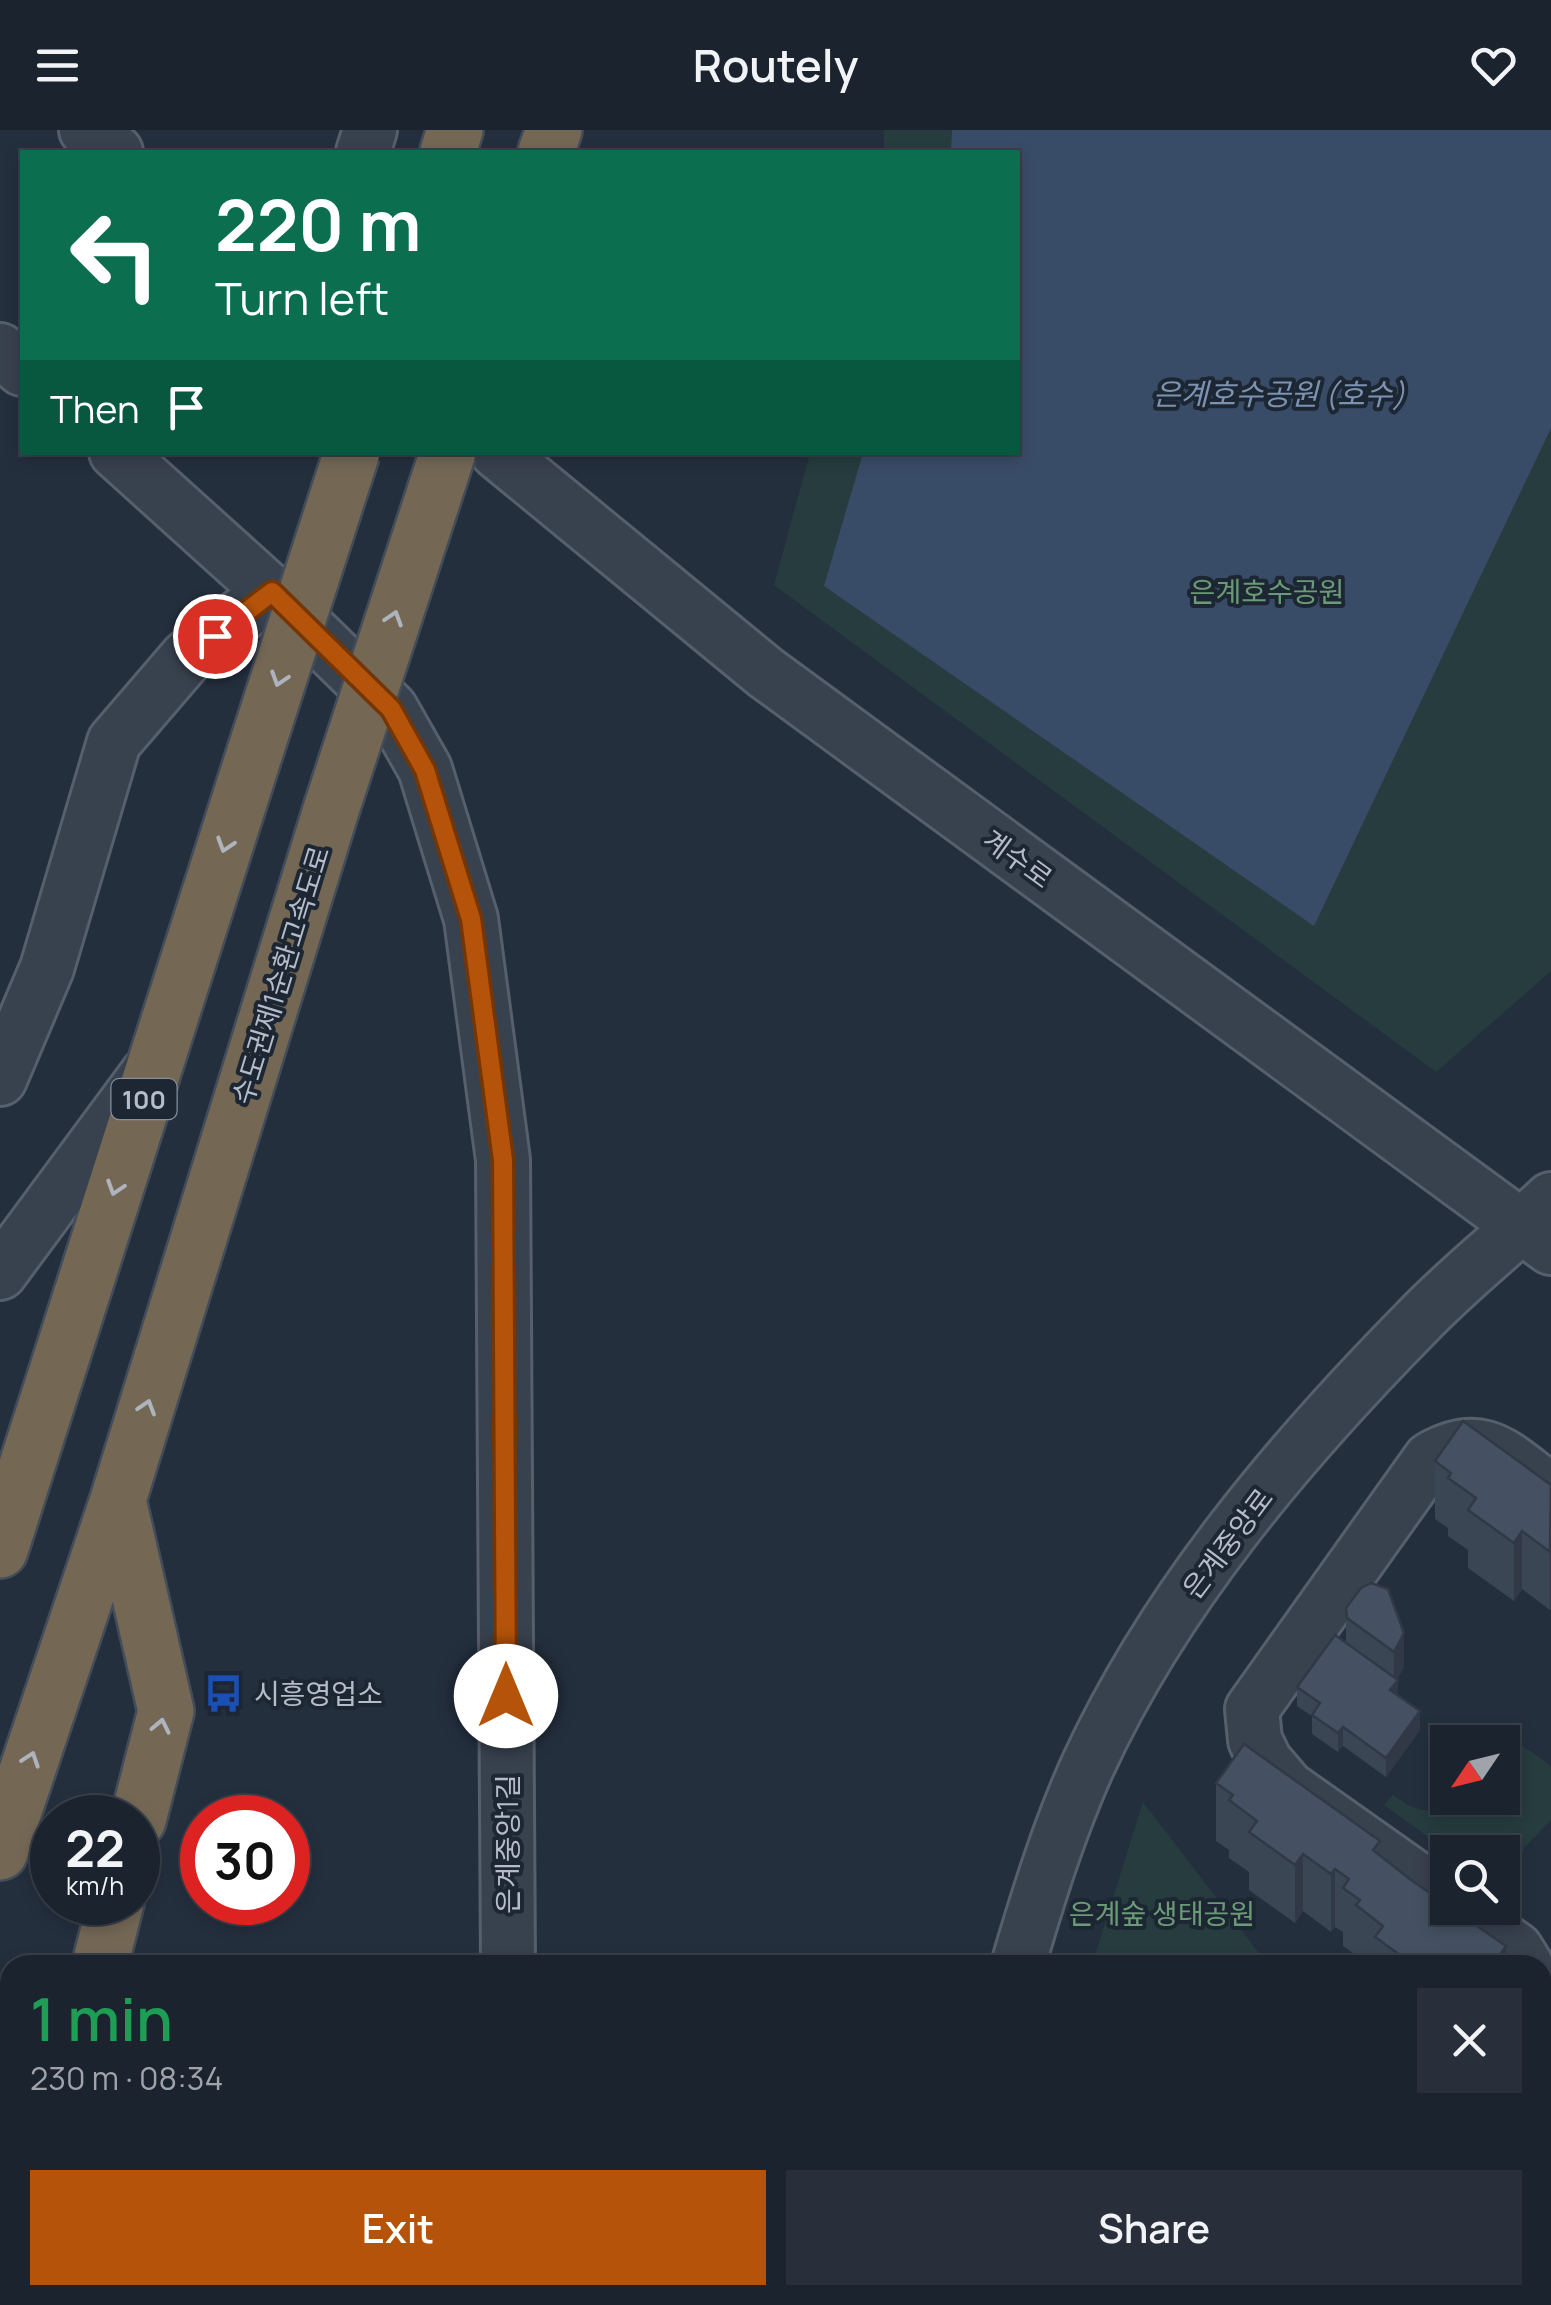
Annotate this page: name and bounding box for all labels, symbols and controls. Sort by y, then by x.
text: Routely [693,34,858,96]
icon: menu [30,38,85,93]
icon: heart [1466,38,1521,93]
text: 220 m [215,176,421,272]
icon: left [50,190,180,320]
text: Turn left [215,267,389,329]
water label: 은계호수공원 (호수) [1153,373,1405,414]
icon: arrive [159,380,214,435]
text: Then [50,382,139,434]
park label: 은계호수공원 [1190,572,1344,610]
pin [173,594,258,679]
icon: arrive [188,609,243,664]
one-way arrow [383,610,403,627]
one-way arrow [270,669,290,686]
street label: 계수로 [976,820,1060,896]
one-way arrow [217,836,237,853]
street label: 수도권제1순환고속도로 [223,841,337,1109]
road number: 100 [112,1079,176,1119]
one-way arrow [107,1179,127,1196]
one-way arrow [135,1399,156,1416]
street label: 은계중앙로 [1173,1480,1281,1606]
position arrow [454,1644,558,1748]
bus stop icon: 시흥영업소 [203,1672,245,1714]
place label: 시흥영업소 [254,1674,383,1712]
one-way arrow [149,1718,170,1735]
north arrow [1430,1725,1520,1815]
map controls [1430,1725,1520,1925]
one-way arrow [19,1752,40,1769]
street label: 은계중앙1길 [488,1774,526,1914]
speed limit sign: 30 [180,1795,310,1925]
text: 22 [65,1814,125,1882]
button: search [1430,1835,1520,1925]
text: km/h [66,1868,124,1903]
park label: 은계숲 생태공원 [1069,1894,1255,1932]
text: 1 min [30,1977,173,2059]
button: close [1417,1988,1522,2093]
text: 230 m · 08:34 [30,2056,223,2100]
button: Exit [30,2170,766,2285]
button: Share [786,2170,1522,2285]

